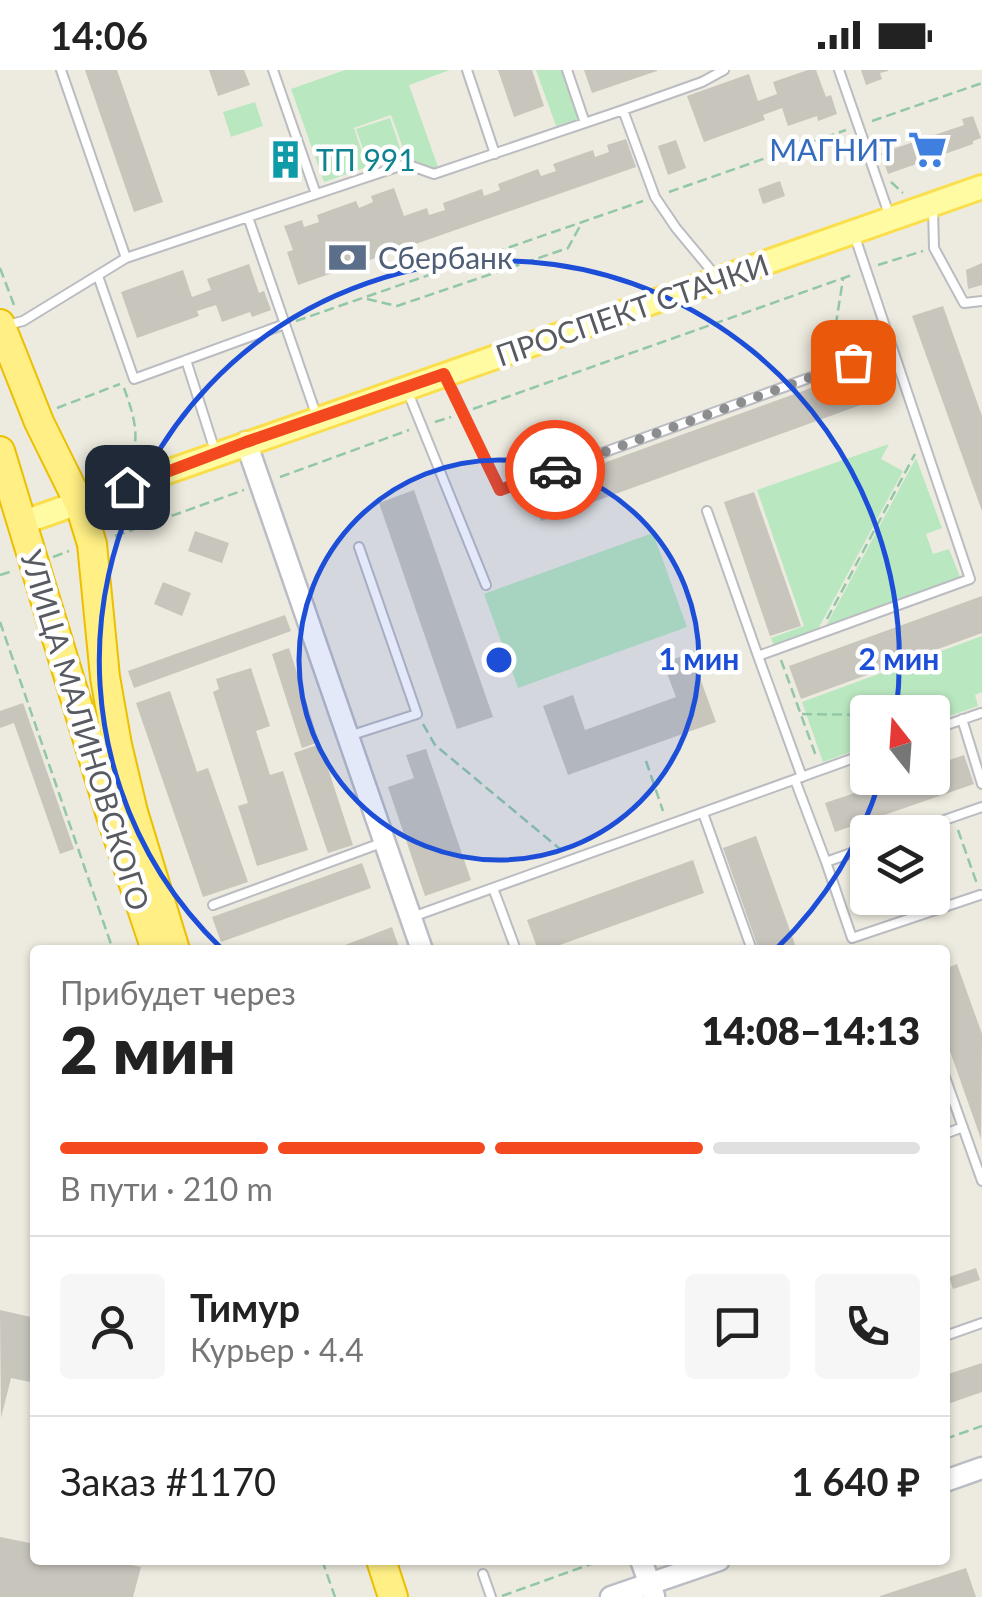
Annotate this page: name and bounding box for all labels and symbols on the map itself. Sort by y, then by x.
supermarket icon: МАГНИТ [906,128,948,170]
place label: МАГНИТ [769,131,897,167]
building icon: ТП 991 [265,138,307,180]
place label: ТП 991 [316,141,416,177]
bank icon: Сбербанк [327,236,369,278]
place label: Сбербанк [378,239,513,275]
street label: ПРОСПЕКТ СТАЧКИ [491,245,773,373]
pin [811,320,896,405]
courier [505,420,605,520]
pin [85,445,170,530]
street label: УЛИЦА МАЛИНОВСКОГО [14,546,158,914]
text: 1 мин [659,640,739,676]
text: 2 мин [859,640,939,676]
centre of rings [481,642,517,678]
north arrow [850,695,950,795]

